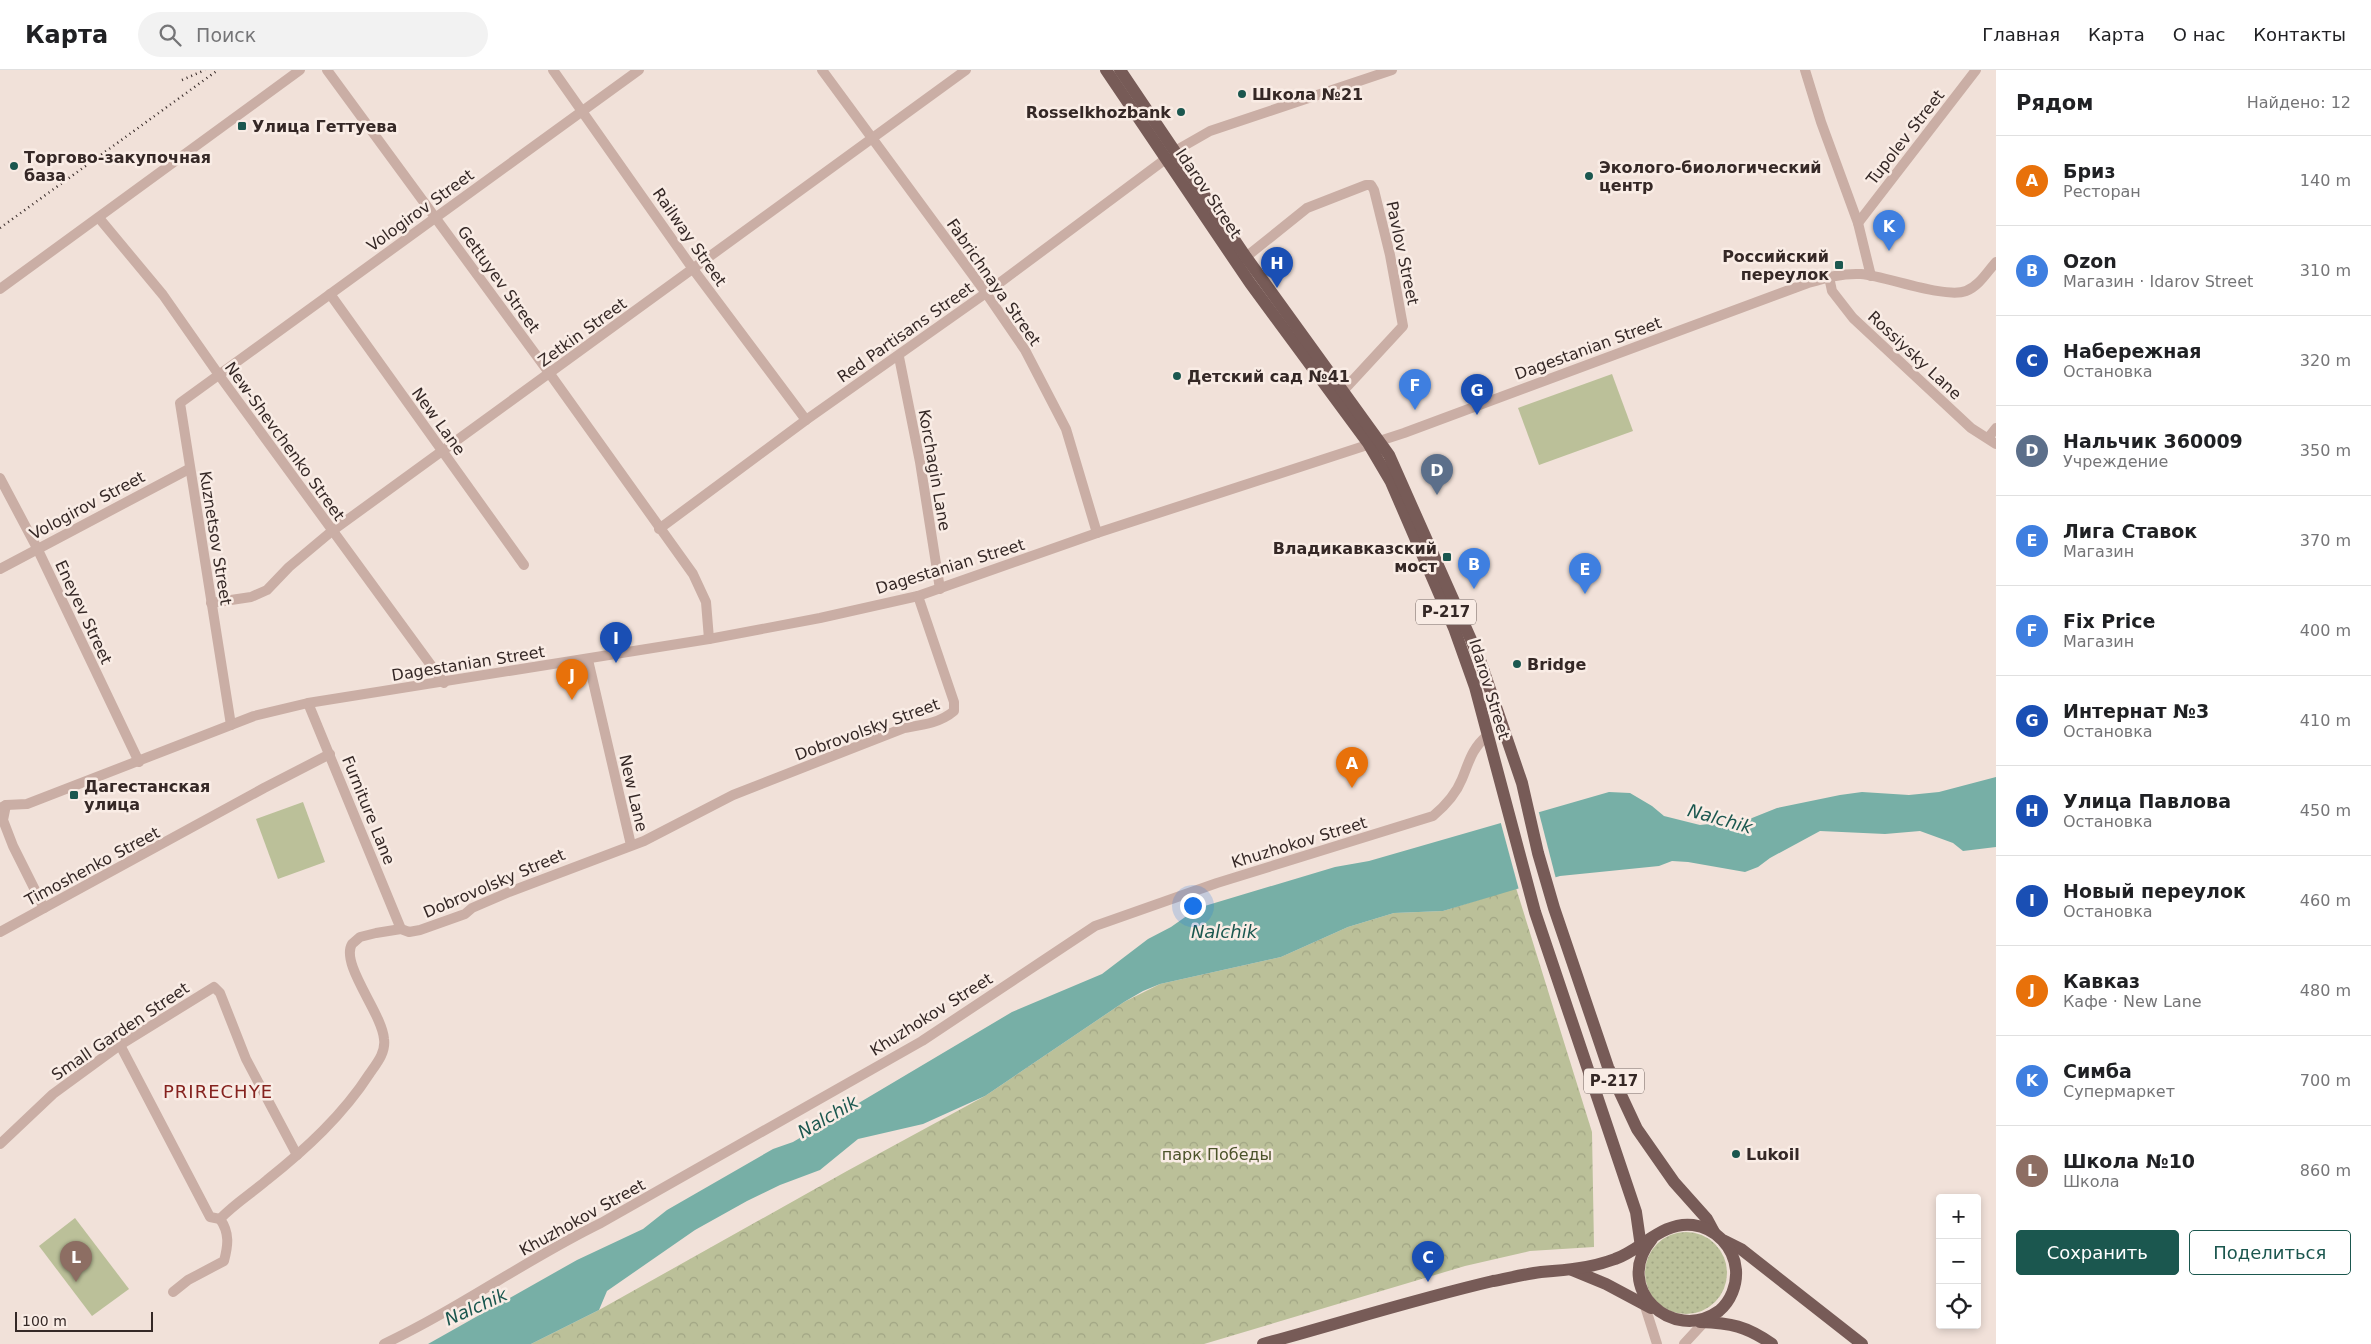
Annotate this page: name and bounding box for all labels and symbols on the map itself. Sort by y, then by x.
place label: Школа №21 [1252,85,1363,104]
street label: Tupolev Street [1862,86,1948,189]
marker: Школа №21 [1236,88,1248,100]
place label: Rosselkhozbank [1026,103,1171,122]
marker: Rosselkhozbank [1175,106,1187,118]
place label: Улица Геттуева [252,117,397,136]
marker: Улица Геттуева [236,120,248,132]
street label: Idarov Street [1172,145,1246,242]
place label: Торгово-закупочная база [24,148,211,185]
place label: Эколого-биологический центр [1599,158,1822,195]
marker: Торгово-закупочная база [8,160,20,172]
street label: Vologirov Street [363,165,477,256]
marker: Эколого-биологический центр [1583,170,1595,182]
street label: Railway Street [649,185,731,290]
street label: Pavlov Street [1382,199,1423,307]
pin: K [1873,210,1905,251]
street label: Fabrichnaya Street [943,215,1045,349]
street label: Gettuyev Street [453,222,544,336]
pin: H [1261,247,1293,288]
place label: Российский переулок [1722,247,1829,284]
marker: Российский переулок [1833,259,1845,271]
street label: Red Partisans Street [834,278,977,387]
street label: Zetkin Street [534,294,630,371]
street label: Rossiysky Lane [1864,307,1965,404]
street label: Dagestanian Street [1512,313,1664,384]
street label: New-Shevchenko Street [221,358,349,524]
place label: Детский сад №41 [1187,367,1350,386]
pin: F [1399,369,1431,410]
marker: Детский сад №41 [1171,370,1183,382]
pin: G [1461,374,1493,415]
street label: New Lane [408,384,469,459]
street label: Korchagin Lane [914,408,955,532]
pin: D [1421,454,1453,495]
street label: Vologirov Street [26,467,148,544]
street label: Kuznetsov Street [196,470,236,607]
street label: Dagestanian Street [873,535,1027,598]
place label: Владикавказский мост [1273,539,1438,576]
pin: B [1458,548,1490,589]
marker: Владикавказский мост [1441,551,1453,563]
pin: E [1569,553,1601,594]
street label: Eneyev Street [51,557,116,667]
road number: Р-217 [1416,600,1476,624]
pin: I [600,622,632,663]
street label: Idarov Street [1465,637,1514,742]
street label: Dagestanian Street [390,642,546,685]
place label: Bridge [1527,655,1586,674]
marker: Bridge [1511,658,1523,670]
pin: J [556,659,588,700]
street label: Dobrovolsky Street [792,695,942,764]
pin: A [1336,747,1368,788]
street label: Furniture Lane [338,753,399,867]
street label: New Lane [615,753,652,834]
place label: Дагестанская улица [84,777,210,814]
marker: Дагестанская улица [68,789,80,801]
water label: Nalchik [1685,799,1756,838]
street label: Khuzhokov Street [1229,813,1369,872]
street label: Timoshenko Street [21,823,163,910]
street label: Dobrovolsky Street [420,845,568,922]
your location [1180,893,1206,919]
water label: Nalchik [1191,921,1259,942]
street label: Khuzhokov Street [867,969,996,1060]
street label: Small Garden Street [48,978,193,1085]
road number: Р-217 [1584,1068,1644,1094]
district label: PRIRECHYE [163,1081,273,1102]
water label: Nalchik [794,1090,863,1142]
park label: парк Победы [1162,1145,1272,1164]
place label: Lukoil [1746,1145,1800,1164]
marker: Lukoil [1730,1148,1742,1160]
street label: Khuzhokov Street [516,1175,648,1260]
pin: L [60,1241,92,1282]
pin: C [1412,1241,1444,1282]
water label: Nalchik [441,1283,512,1330]
scale bar [15,1309,152,1332]

